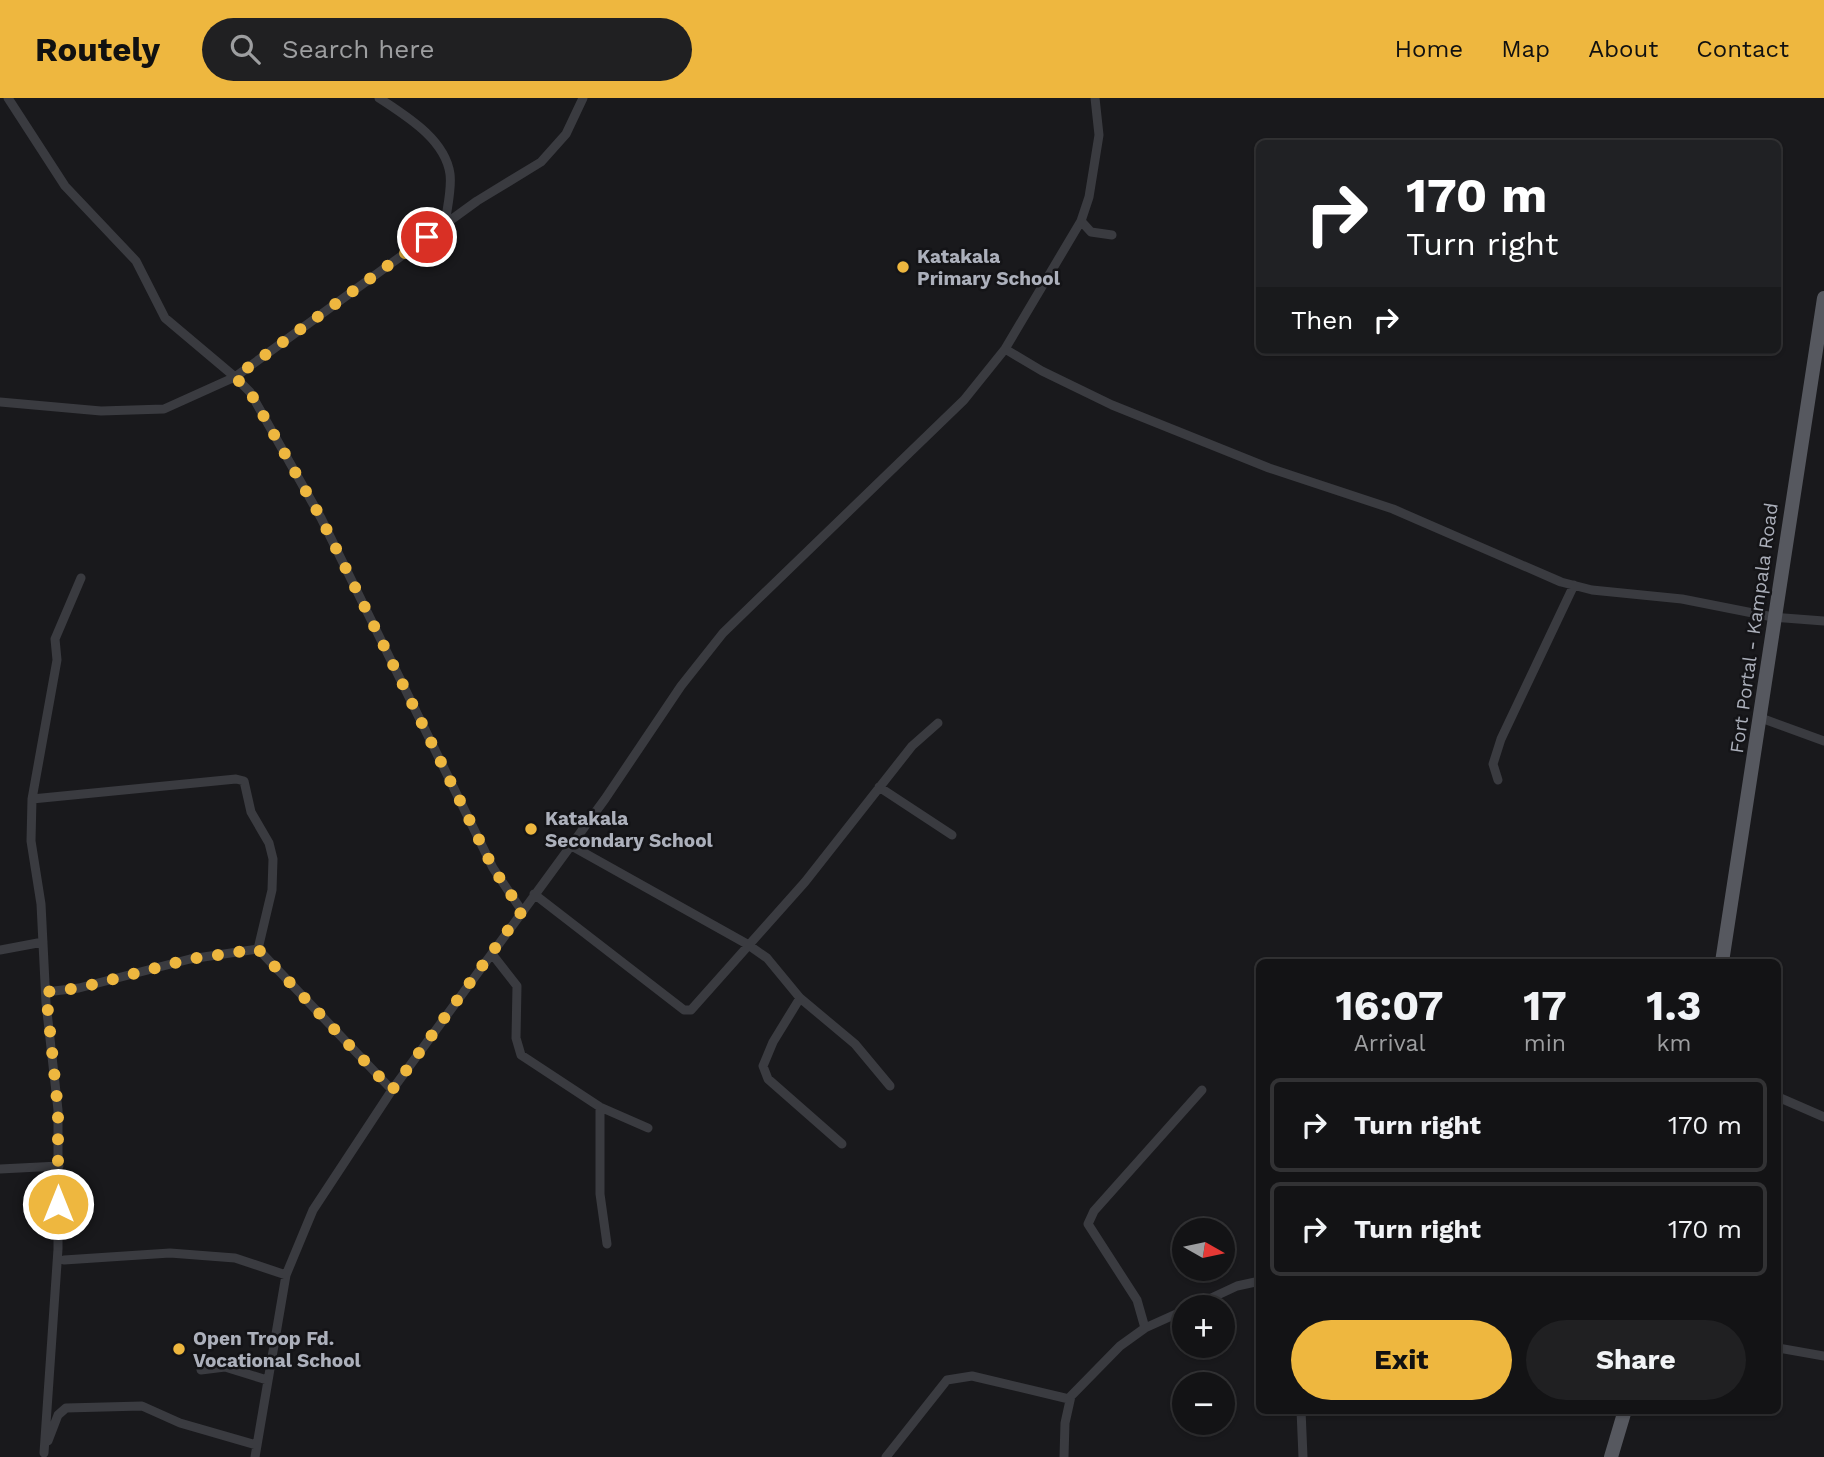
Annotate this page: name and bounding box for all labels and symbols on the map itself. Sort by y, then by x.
pin [397,207,457,267]
place label: Katakala Primary School [917,245,1061,290]
marker: Katakala Primary School [895,259,911,275]
street label: Fort Portal - Kampala Road [1725,501,1783,755]
place label: Katakala Secondary School [545,807,714,852]
marker: Katakala Secondary School [523,821,539,837]
position arrow [21,1167,95,1241]
north arrow [1172,1218,1236,1281]
place label: Open Troop Fd. Vocational School [193,1327,362,1372]
marker: Open Troop Fd. Vocational School [171,1341,187,1357]

